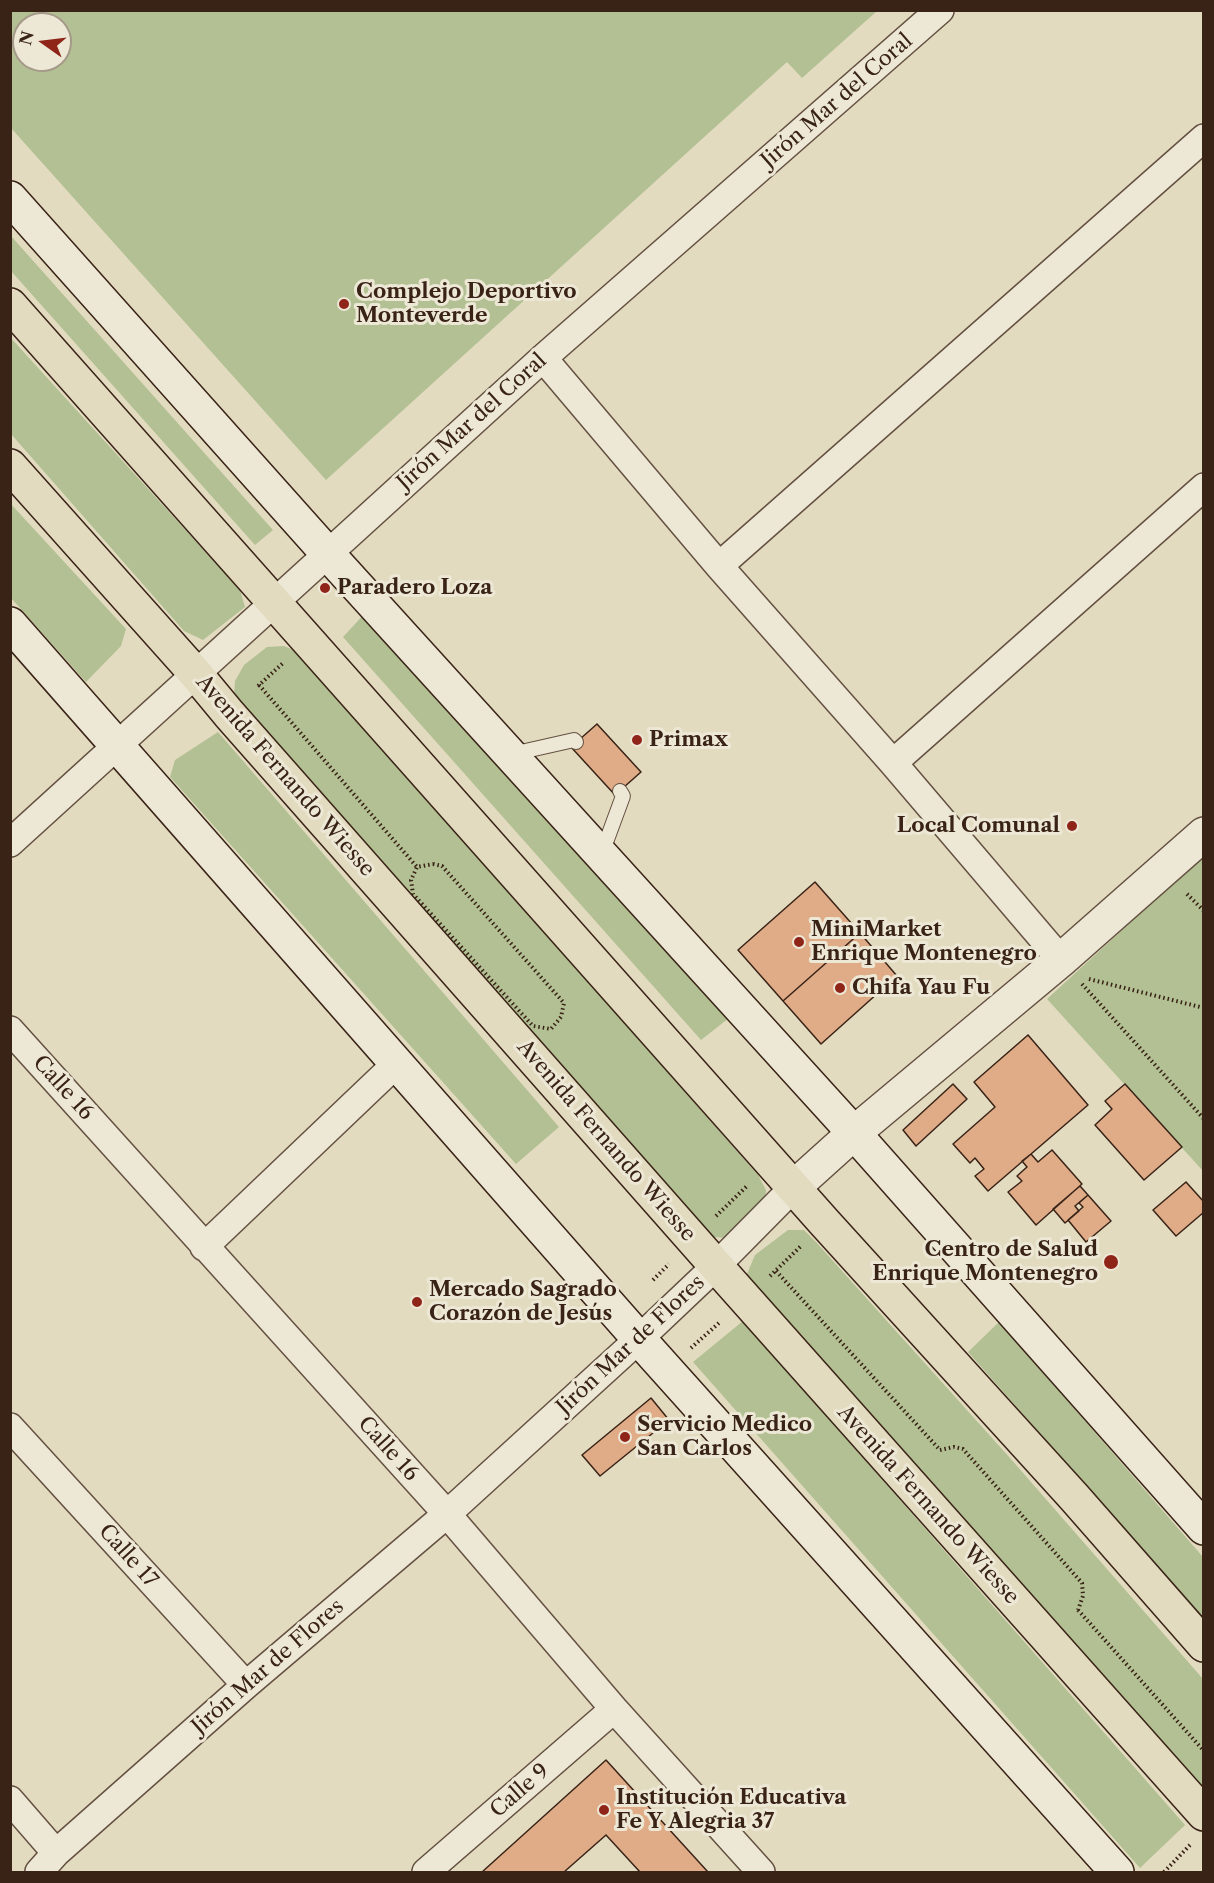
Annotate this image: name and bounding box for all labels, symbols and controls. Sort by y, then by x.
north arrow [12,12,72,72]
street label: Jirón Mar del Coral [756,28,918,174]
text: N [15,29,38,47]
place label: Complejo Deportivo Monteverde [356,279,577,329]
marker: Complejo Deportivo Monteverde [337,297,351,311]
street label: Jirón Mar del Coral [392,348,552,496]
place label: Paradero Loza [337,575,492,601]
marker: Paradero Loza [318,581,332,595]
street label: Avenida Fernando Wiesse [191,670,379,882]
place label: Primax [649,727,728,753]
marker: Primax [630,733,644,747]
place label: Local Comunal [897,813,1060,839]
marker: Local Comunal [1065,819,1079,833]
place label: MiniMarket Enrique Montenegro [811,917,1037,967]
marker: MiniMarket Enrique Montenegro [792,935,806,949]
place label: Chifa Yau Fu [852,975,990,1001]
marker: Chifa Yau Fu [833,981,847,995]
street label: Avenida Fernando Wiesse [512,1035,700,1247]
street label: Calle 16 [27,1051,99,1125]
place label: Centro de Salud Enrique Montenegro [872,1237,1098,1287]
marker: Centro de Salud Enrique Montenegro [1102,1253,1120,1271]
street label: Jirón Mar de Flores [552,1270,710,1420]
place label: Mercado Sagrado Corazón de Jesús [429,1277,617,1327]
marker: Mercado Sagrado Corazón de Jesús [410,1295,424,1309]
street label: Avenida Fernando Wiesse [832,1400,1024,1610]
street label: Calle 16 [352,1412,424,1486]
place label: Servicio Medico San Carlos [637,1412,812,1462]
marker: Servicio Medico San Carlos [618,1430,632,1444]
street label: Calle 17 [93,1519,163,1593]
street label: Jirón Mar de Flores [187,1594,349,1740]
street label: Calle 9 [486,1759,554,1823]
place label: Institución Educativa Fe Y Alegria 37 [616,1785,846,1835]
marker: Institución Educativa Fe Y Alegria 37 [597,1803,611,1817]

